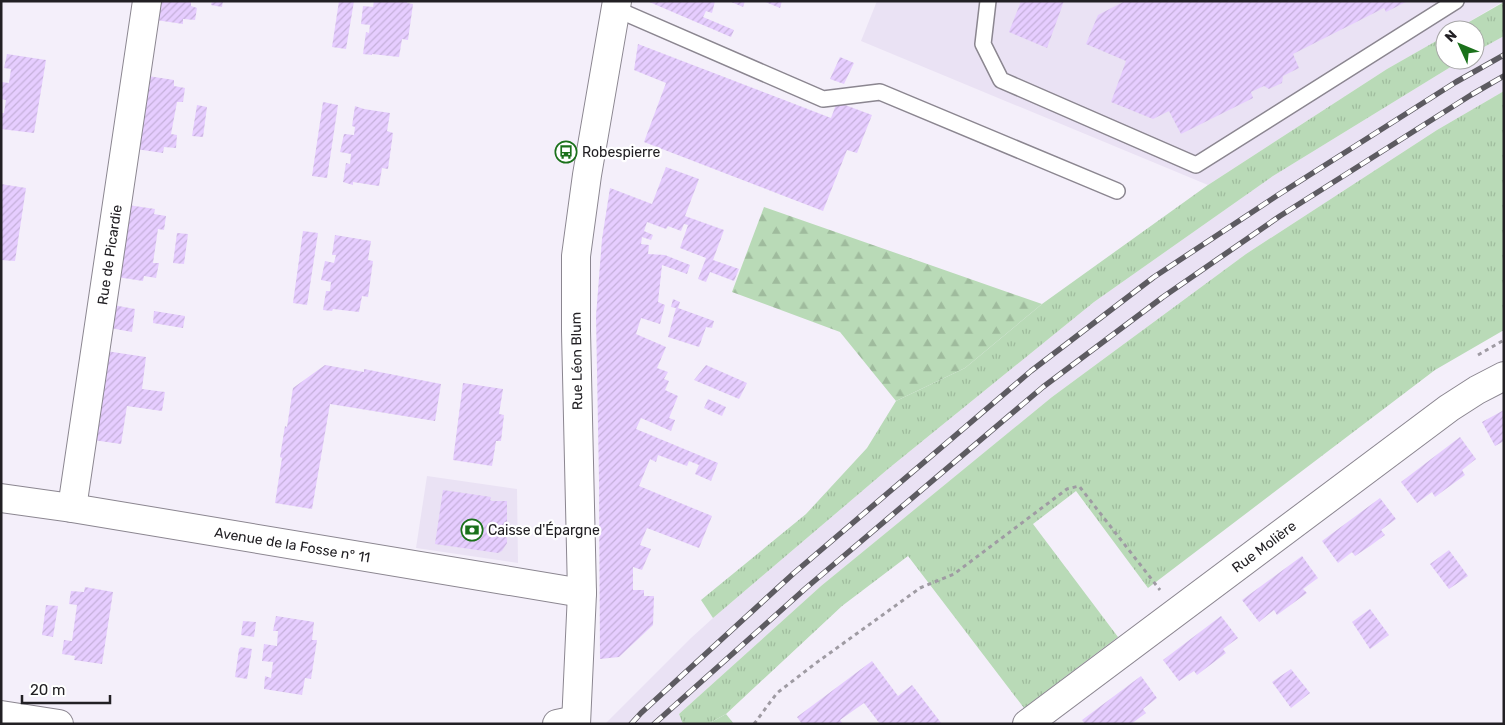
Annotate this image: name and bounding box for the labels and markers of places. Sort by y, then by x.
bus stop icon: Robespierre [554,140,578,164]
place label: Robespierre [582,144,661,161]
bank icon: Caisse d'Épargne [460,518,484,542]
place label: Caisse d'Épargne [488,521,600,539]

